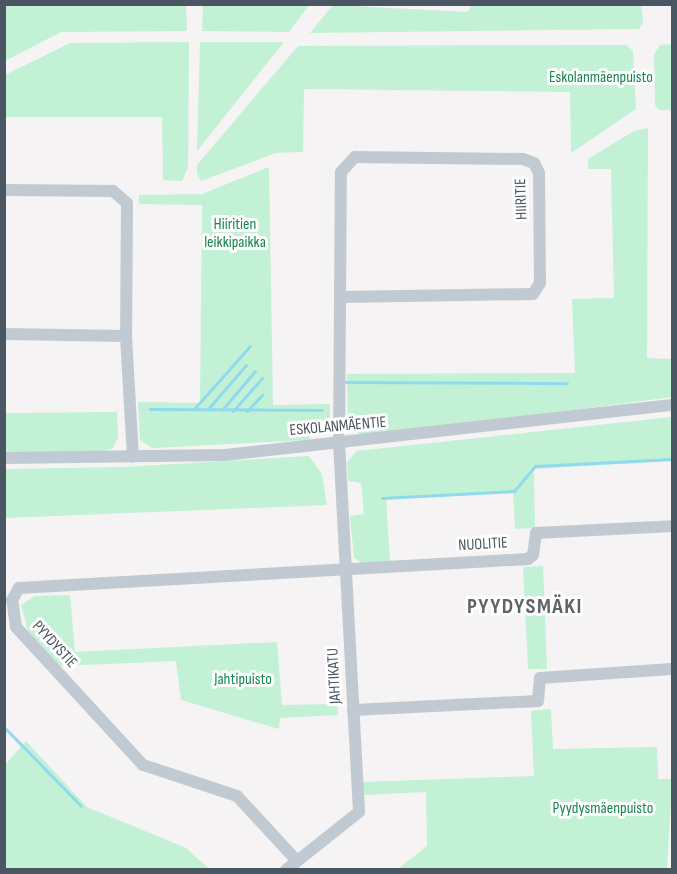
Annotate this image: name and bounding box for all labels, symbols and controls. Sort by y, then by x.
park label: Eskolanmäenpuisto [549,68,653,88]
street label: HIIRITIE [512,178,532,220]
park label: Hiiritien leikkipaikka [204,215,266,253]
street label: ESKOLANMÄENTIE [289,413,387,441]
street label: NUOLITIE [458,534,508,556]
district label: PYYDYSMÄKI [467,594,583,620]
street label: PYYDYSTIE [27,617,81,673]
street label: JAHTIKATU [324,648,346,704]
park label: Jahtipuisto [214,670,272,690]
park label: Pyydysmäenpuisto [553,799,653,819]

